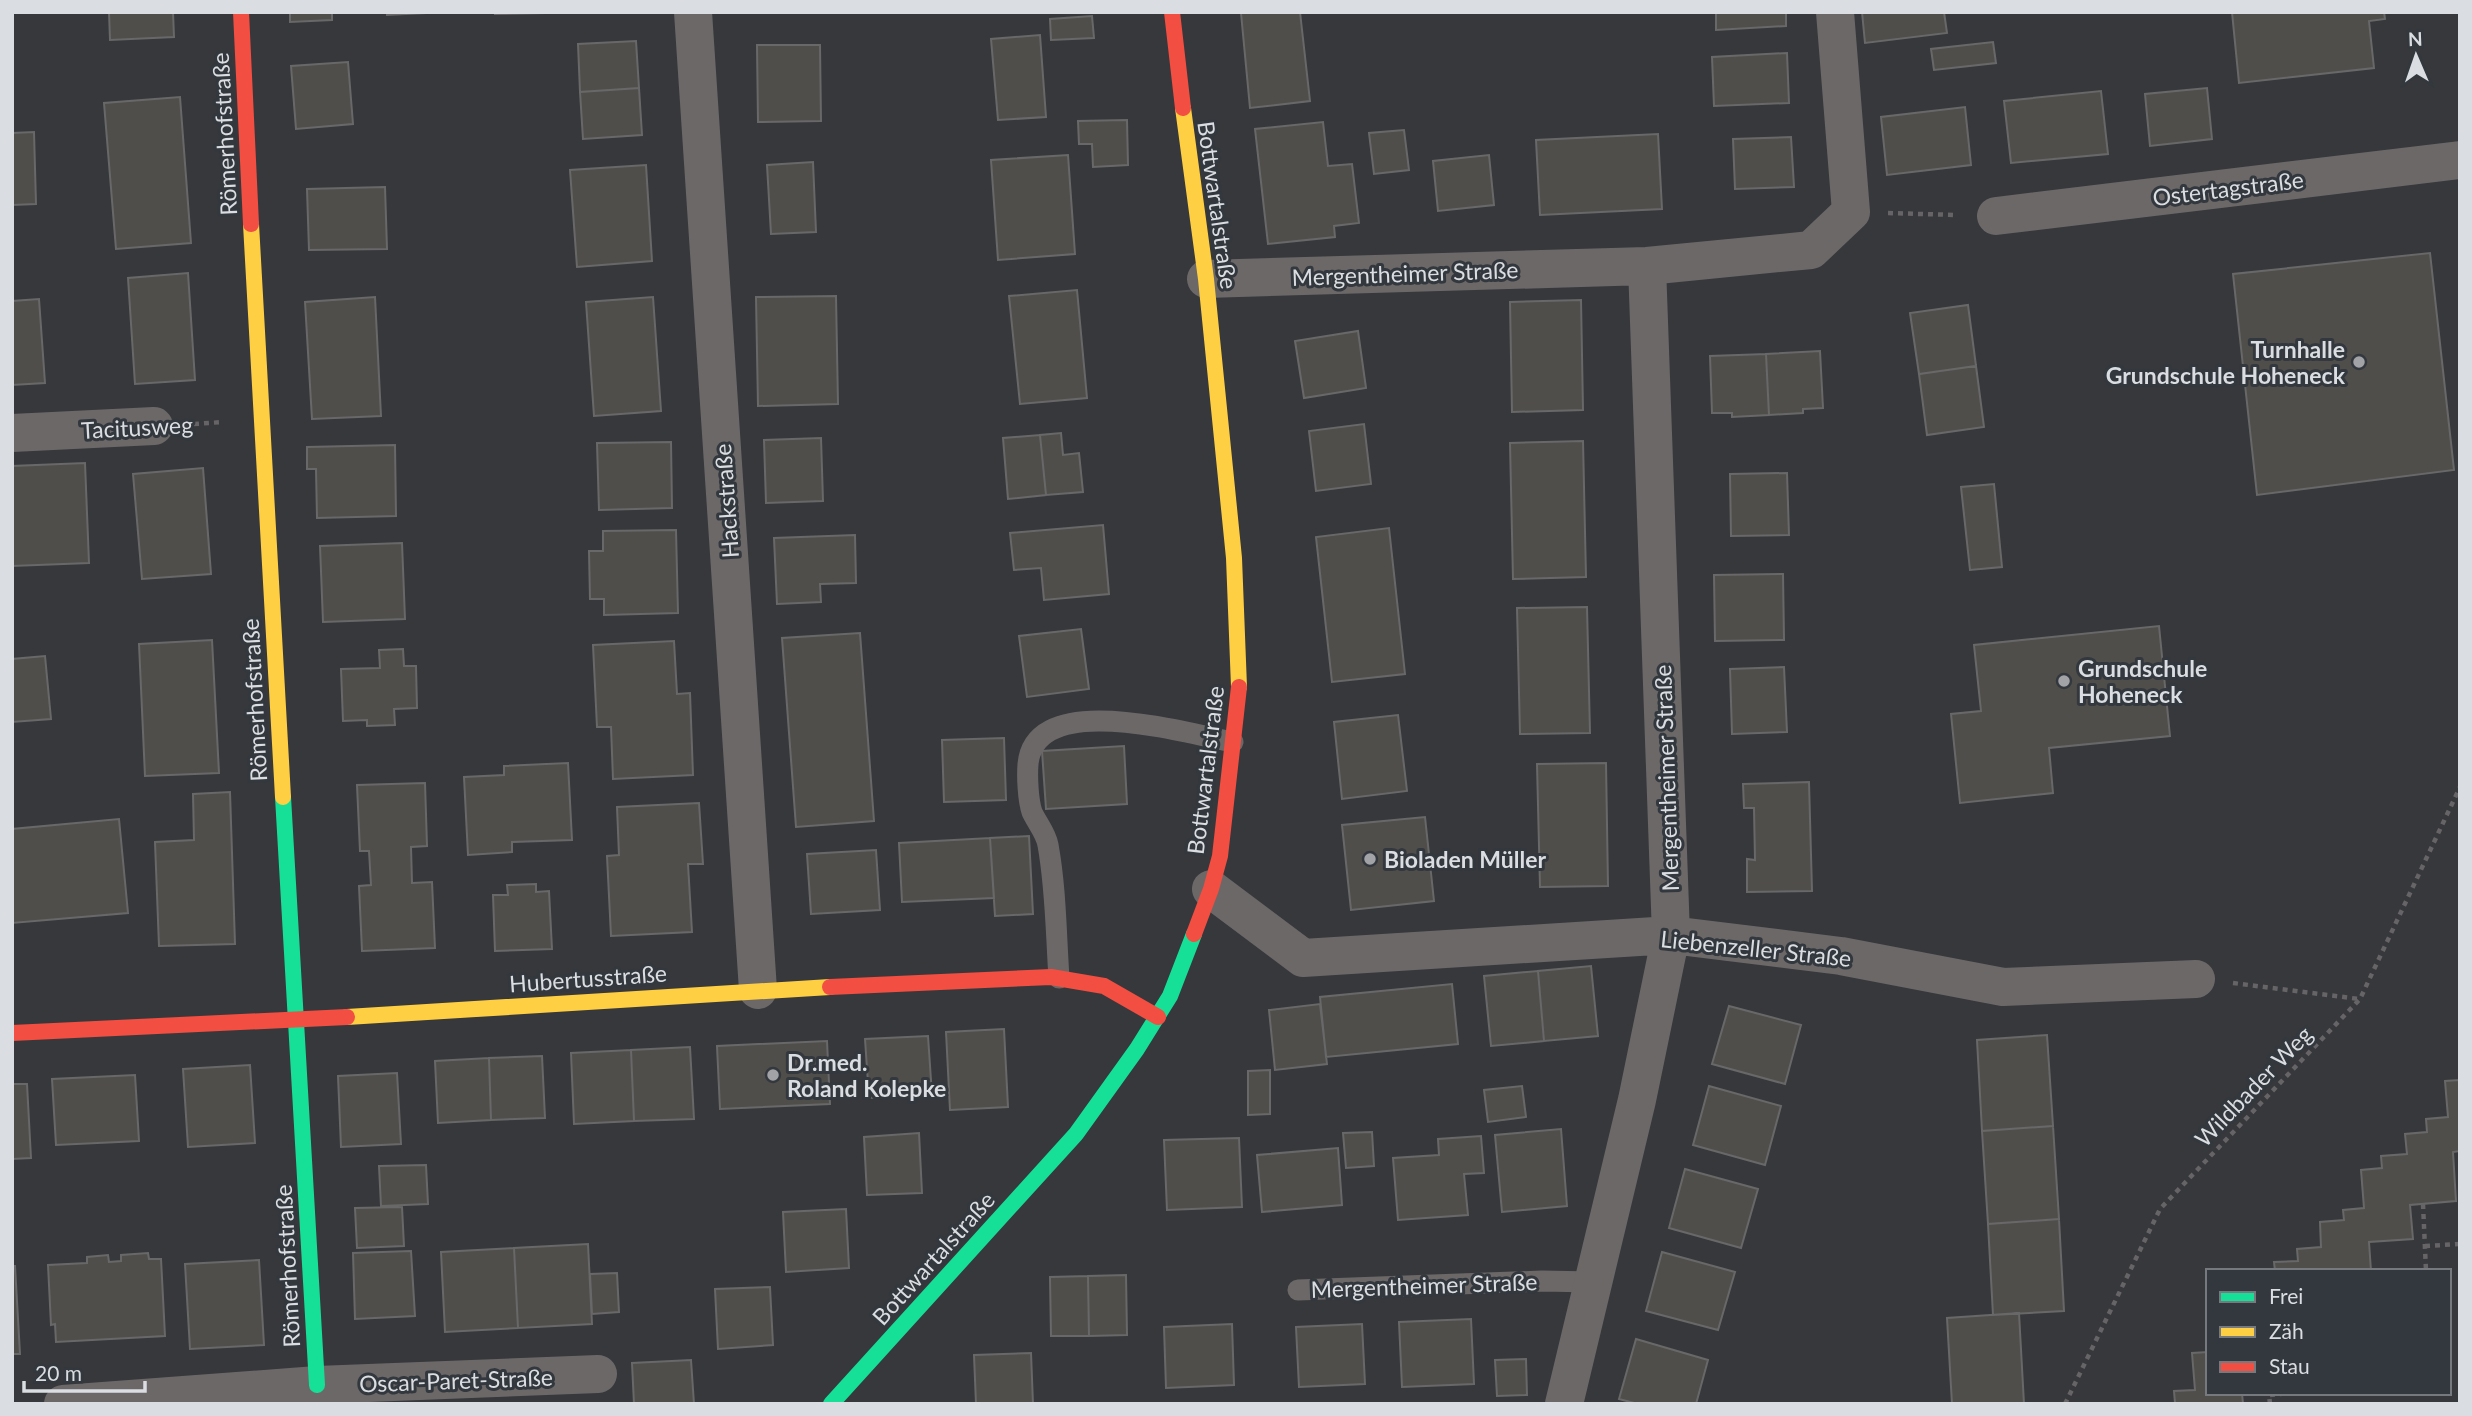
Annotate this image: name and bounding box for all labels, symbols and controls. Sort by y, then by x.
north arrow [2381,21,2451,91]
text: N [2408,27,2423,50]
street label: Römerhofstraße [206,52,242,216]
street label: Bottwartalstraße [1192,119,1244,291]
street label: Ostertagstraße [2151,165,2305,211]
street label: Mergentheimer Straße [1291,255,1519,291]
place label: Turnhalle Grundschule Hoheneck [2106,335,2346,389]
marker: Turnhalle Grundschule Hoheneck [2351,354,2367,370]
street label: Tacitusweg [80,410,194,444]
street label: Hackstraße [708,443,744,559]
street label: Römerhofstraße [236,618,272,782]
place label: Grundschule Hoheneck [2078,654,2207,708]
street label: Mergentheimer Straße [1648,664,1684,892]
marker: Grundschule Hoheneck [2056,673,2072,689]
street label: Bottwartalstraße [1181,684,1229,856]
place label: Bioladen Müller [1384,845,1546,873]
marker: Bioladen Müller [1362,851,1378,867]
street label: Liebenzeller Straße [1659,924,1853,972]
street label: Hubertusstraße [508,959,668,997]
street label: Wildbader Weg [2188,1020,2318,1152]
place label: Dr.med. Roland Kolepke [787,1048,946,1102]
marker: Dr.med. Roland Kolepke [765,1067,781,1083]
street label: Römerhofstraße [269,1184,305,1348]
street label: Bottwartalstraße [866,1186,1000,1330]
street label: Mergentheimer Straße [1310,1267,1538,1303]
legend [2206,1269,2451,1395]
text: Frei [2269,1283,2303,1308]
text: Zäh [2269,1318,2304,1343]
scale bar [24,1350,145,1394]
text: Stau [2269,1353,2310,1378]
text: 20 m [35,1360,82,1385]
street label: Oscar-Paret-Straße [359,1363,553,1397]

